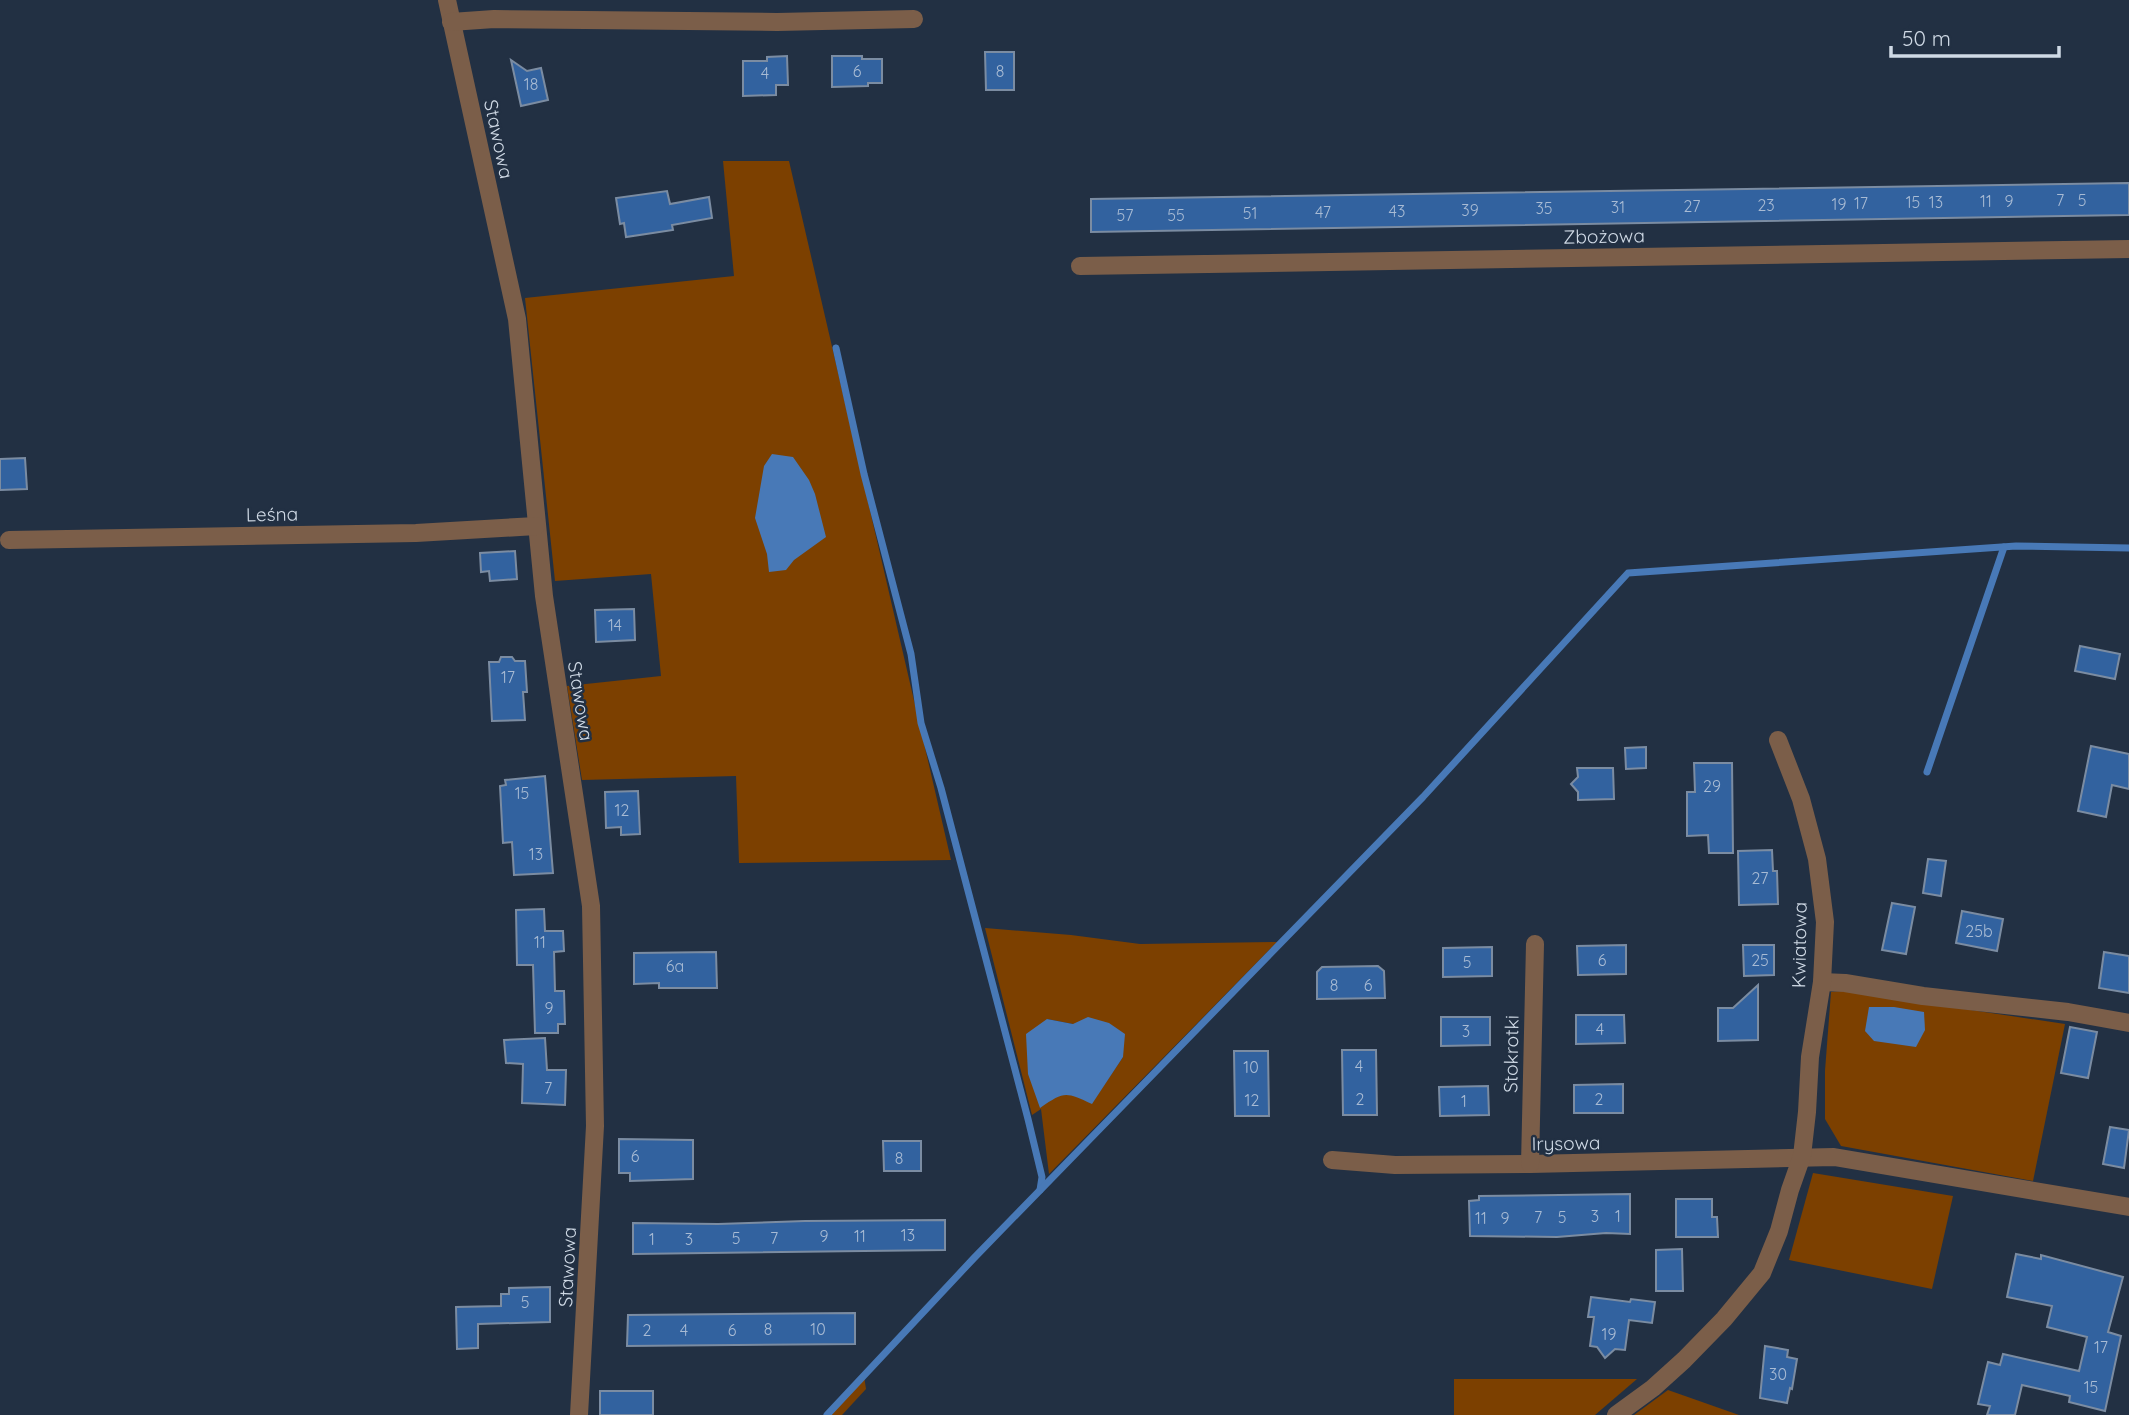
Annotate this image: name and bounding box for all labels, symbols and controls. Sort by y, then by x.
scale bar [1891,14,2059,58]
text: 50 m [1902,25,1951,51]
house number: 6 [853,61,862,81]
house number: 8 [996,61,1004,81]
house number: 4 [761,63,769,83]
house number: 18 [524,74,538,94]
street label: Stawowa [479,97,519,181]
house number: 7 [2056,190,2064,210]
house number: 5 [2078,190,2086,210]
house number: 11 [1980,191,1992,211]
house number: 9 [2005,191,2014,211]
house number: 15 [1906,192,1920,212]
house number: 13 [1929,192,1943,212]
house number: 17 [1854,193,1868,213]
house number: 19 [1832,194,1846,214]
house number: 23 [1757,195,1775,215]
house number: 27 [1684,196,1700,216]
house number: 31 [1611,197,1625,217]
house number: 35 [1535,198,1553,218]
house number: 39 [1461,200,1479,220]
house number: 43 [1389,201,1405,221]
house number: 47 [1315,202,1331,222]
house number: 51 [1243,203,1257,223]
house number: 57 [1117,205,1133,225]
house number: 55 [1167,205,1185,225]
street label: Zbożowa [1563,223,1645,249]
street label: Leśna [246,502,298,526]
house number: 14 [608,615,622,635]
street label: Stawowa [563,660,599,742]
house number: 17 [501,667,515,687]
house number: 29 [1703,776,1721,796]
house number: 15 [515,783,529,803]
house number: 12 [615,800,630,820]
house number: 13 [529,844,543,864]
house number: 27 [1752,868,1768,888]
street label: Kwiatowa [1786,902,1812,988]
house number: 25b [1965,921,1993,941]
house number: 11 [534,932,546,952]
house number: 6 [1598,950,1607,970]
house number: 25 [1751,950,1769,970]
house number: 5 [1463,952,1471,972]
house number: 6a [666,956,684,976]
house number: 8 [1330,975,1338,995]
house number: 6 [1364,975,1373,995]
house number: 9 [545,998,554,1018]
street label: Stokrotki [1498,1015,1524,1093]
house number: 4 [1596,1019,1604,1039]
house number: 3 [1462,1021,1470,1041]
house number: 4 [1355,1056,1363,1076]
house number: 10 [1243,1057,1259,1077]
house number: 7 [544,1078,552,1098]
house number: 2 [1356,1089,1365,1109]
house number: 2 [1595,1089,1604,1109]
house number: 12 [1245,1090,1260,1110]
house number: 1 [1461,1091,1467,1111]
street label: Irysowa [1531,1130,1601,1156]
house number: 6 [631,1146,640,1166]
house number: 8 [895,1148,903,1168]
house number: 3 [1591,1206,1599,1226]
house number: 1 [1615,1206,1621,1226]
house number: 7 [1534,1207,1542,1227]
house number: 5 [1558,1207,1566,1227]
house number: 11 [1475,1208,1487,1228]
house number: 9 [1501,1208,1510,1228]
house number: 13 [901,1225,915,1245]
street label: Stawowa [553,1226,581,1308]
house number: 9 [820,1226,829,1246]
house number: 11 [854,1226,866,1246]
house number: 5 [732,1228,740,1248]
house number: 7 [770,1228,778,1248]
house number: 1 [649,1229,655,1249]
house number: 3 [685,1229,693,1249]
house number: 5 [521,1292,529,1312]
house number: 8 [764,1319,772,1339]
house number: 10 [810,1319,826,1339]
house number: 2 [643,1320,652,1340]
house number: 4 [680,1320,688,1340]
house number: 6 [728,1320,737,1340]
house number: 19 [1602,1324,1616,1344]
house number: 17 [2094,1337,2108,1357]
house number: 30 [1769,1364,1787,1384]
house number: 15 [2084,1377,2098,1397]

